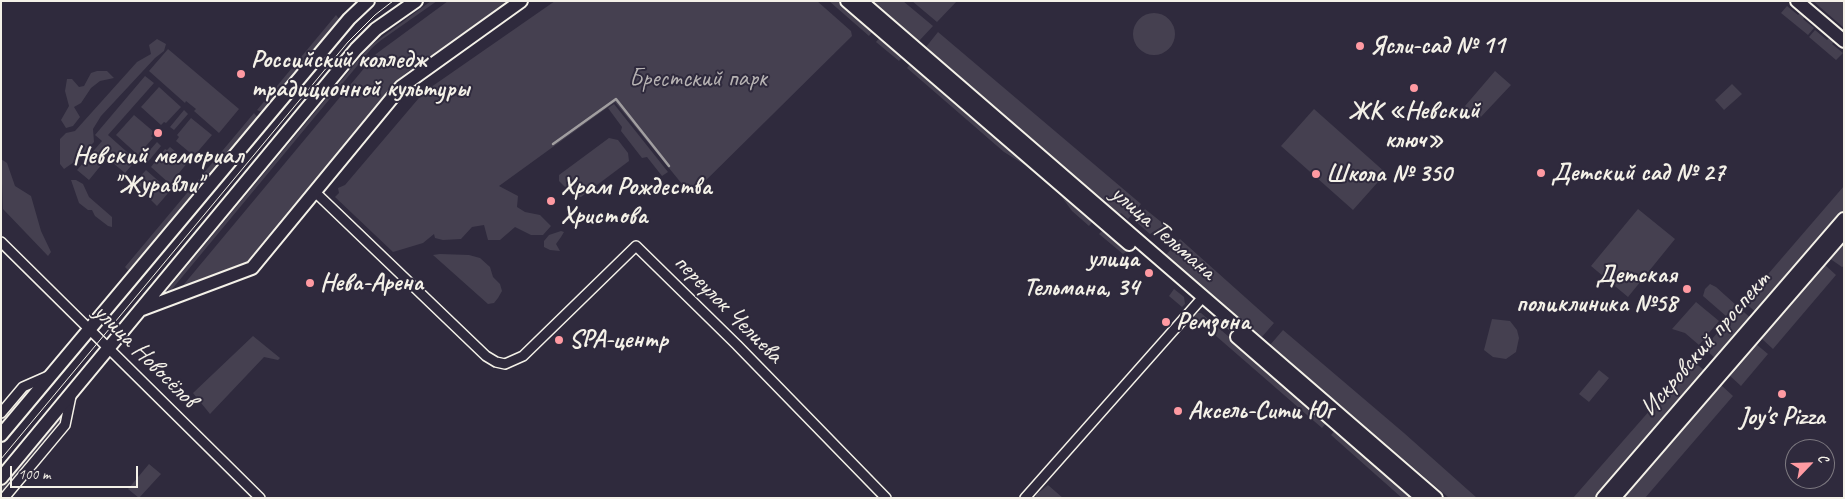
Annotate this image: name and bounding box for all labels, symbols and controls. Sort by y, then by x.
place label: Ясли-сад № 11 [1370,31,1505,61]
marker: Ясли-сад № 11 [1354,40,1366,52]
place label: Российский колледж традиционной культуры [251,45,469,104]
park label: Брестский парк [629,64,767,94]
marker: Российский колледж традиционной культуры [235,68,247,80]
marker: ЖК «Невский ключ» [1408,82,1420,94]
place label: ЖК «Невский ключ» [1348,96,1480,155]
marker: Невский мемориал "Журавли" [152,127,164,139]
place label: Невский мемориал "Журавли" [73,141,243,200]
place label: Детский сад № 27 [1551,158,1725,188]
place label: Школа № 350 [1326,159,1452,189]
marker: Детский сад № 27 [1535,167,1547,179]
marker: Школа № 350 [1310,168,1322,180]
place label: Храм Рождества Христова [561,172,711,231]
street label: улица Тельмана [1104,179,1222,287]
marker: Храм Рождества Христова [545,195,557,207]
place label: улица Тельмана, 34 [1024,244,1139,303]
street label: переулок Челиева [667,248,789,370]
place label: Детская поликлиника №58 [1516,260,1677,319]
street label: Искровский проспект [1635,265,1777,423]
marker: улица Тельмана, 34 [1143,267,1155,279]
place label: Нева-Арена [320,268,423,298]
marker: Нева-Арена [304,277,316,289]
marker: Детская поликлиника №58 [1681,283,1693,295]
street label: улица Новосёлов [87,298,203,414]
place label: Ремзона [1176,307,1250,337]
marker: Ремзона [1160,316,1172,328]
place label: SPA-центр [569,325,668,355]
marker: SPA-центр [553,334,565,346]
marker: Joy's Pizza [1776,388,1788,400]
place label: Аксель-Сити Юг [1188,396,1333,426]
place label: Joy's Pizza [1739,402,1825,432]
marker: Аксель-Сити Юг [1172,405,1184,417]
north arrow [1785,439,1835,489]
text: С [1814,452,1832,465]
scale bar [12,456,140,488]
text: 100 m [18,465,50,484]

